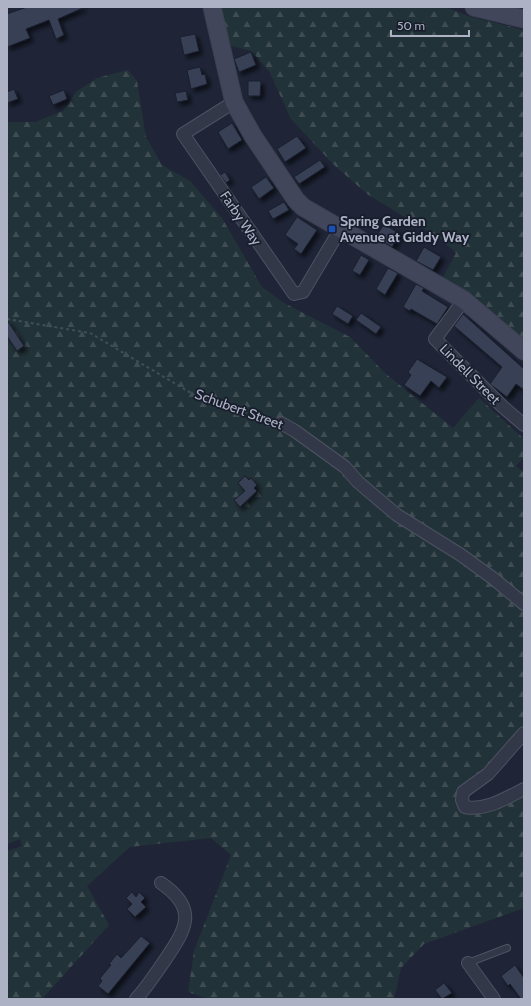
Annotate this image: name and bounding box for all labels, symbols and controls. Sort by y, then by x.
scale bar [391,12,469,38]
text: 50 m [397,18,425,33]
street label: Farby Way [216,187,266,249]
place label: Spring Garden Avenue at Giddy Way [340,212,470,246]
marker: Spring Garden Avenue at Giddy Way [327,224,337,234]
street label: Lindell Street [436,340,504,408]
street label: Schubert Street [192,385,286,433]

